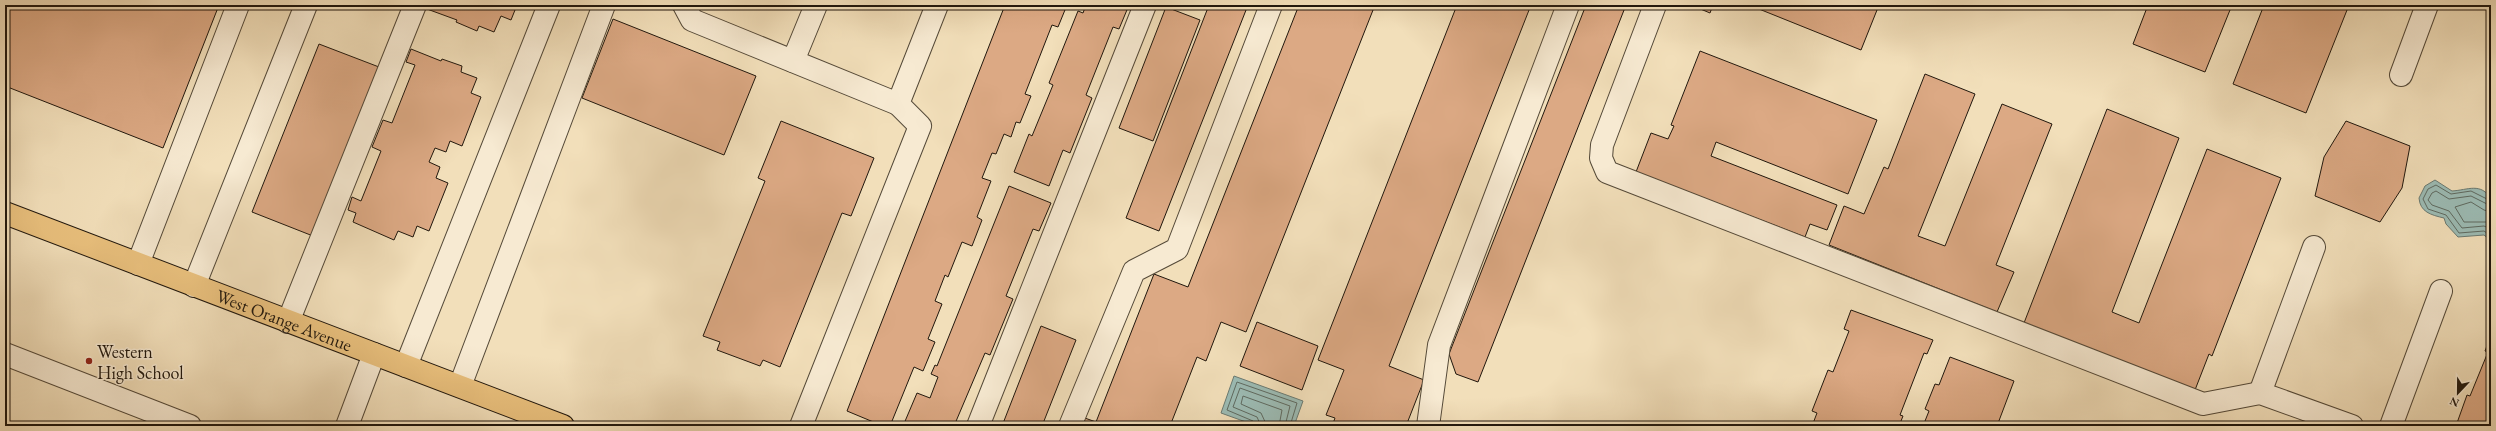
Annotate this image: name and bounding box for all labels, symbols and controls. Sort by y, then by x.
street label: West Orange Avenue [213,283,355,356]
place label: Western High School [97,340,184,384]
marker: Western High School [84,356,94,366]
north arrow [2438,373,2478,413]
text: N [2447,394,2461,410]

